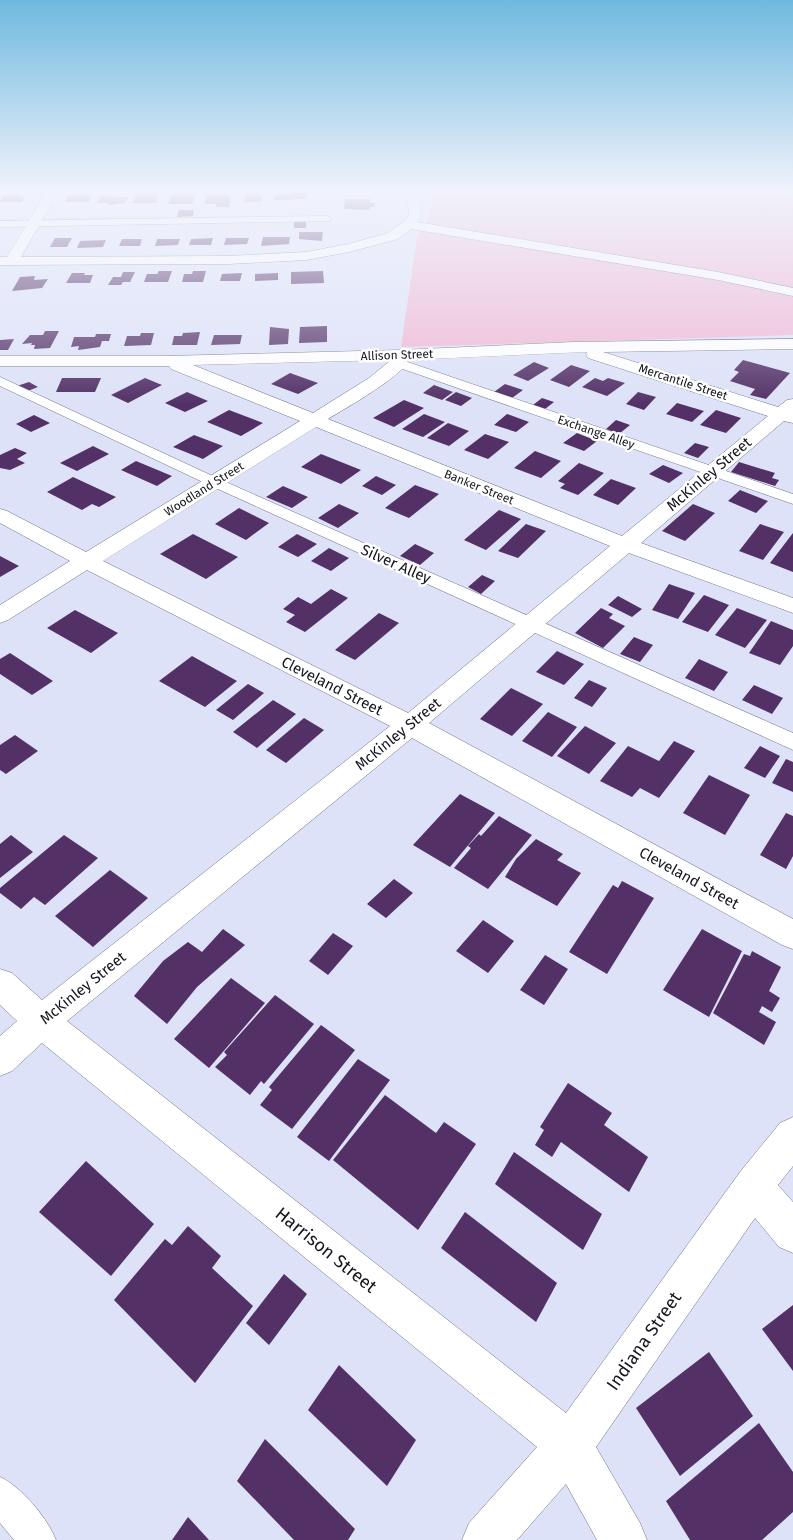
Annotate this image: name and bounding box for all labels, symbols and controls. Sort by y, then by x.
street label: Allison Street [360,347,434,363]
street label: Mercantile Street [637,361,730,403]
street label: Exchange Alley [556,412,636,452]
street label: McKinley Street [663,433,756,515]
street label: Woodland Street [162,459,247,519]
street label: Banker Street [442,467,516,508]
street label: Silver Alley [358,541,434,588]
street label: Cleveland Street [278,653,386,720]
street label: McKinley Street [351,694,445,774]
street label: Cleveland Street [636,843,742,913]
street label: McKinley Street [36,948,130,1028]
street label: Harrison Street [271,1202,382,1298]
street label: Indiana Street [602,1287,686,1395]

